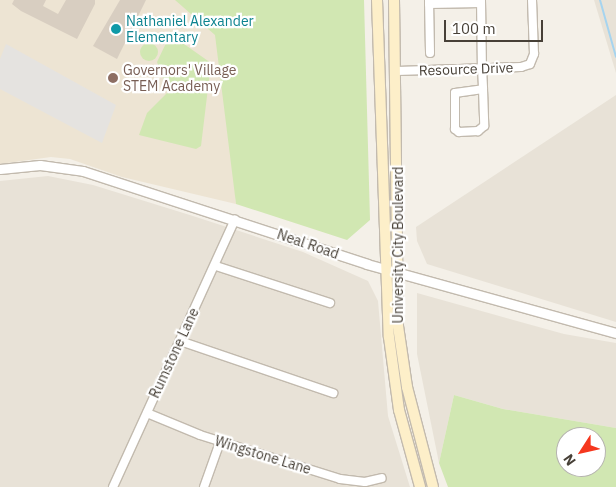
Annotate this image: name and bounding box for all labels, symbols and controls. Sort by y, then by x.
scale bar [446,10,545,42]
place label: Nathaniel Alexander Elementary [126,13,254,46]
text: 100 m [452,19,496,38]
marker: Nathaniel Alexander Elementary [110,23,122,35]
street label: Resource Drive [418,59,514,79]
place label: Governors' Village STEM Academy [123,62,236,94]
marker: Governors' Village STEM Academy [107,72,119,84]
street label: University City Boulevard [390,166,406,324]
street label: Neal Road [275,226,341,262]
street label: Rumstone Lane [146,305,202,401]
north arrow [556,427,606,477]
street label: Wingstone Lane [213,432,313,478]
text: N [559,451,580,469]

